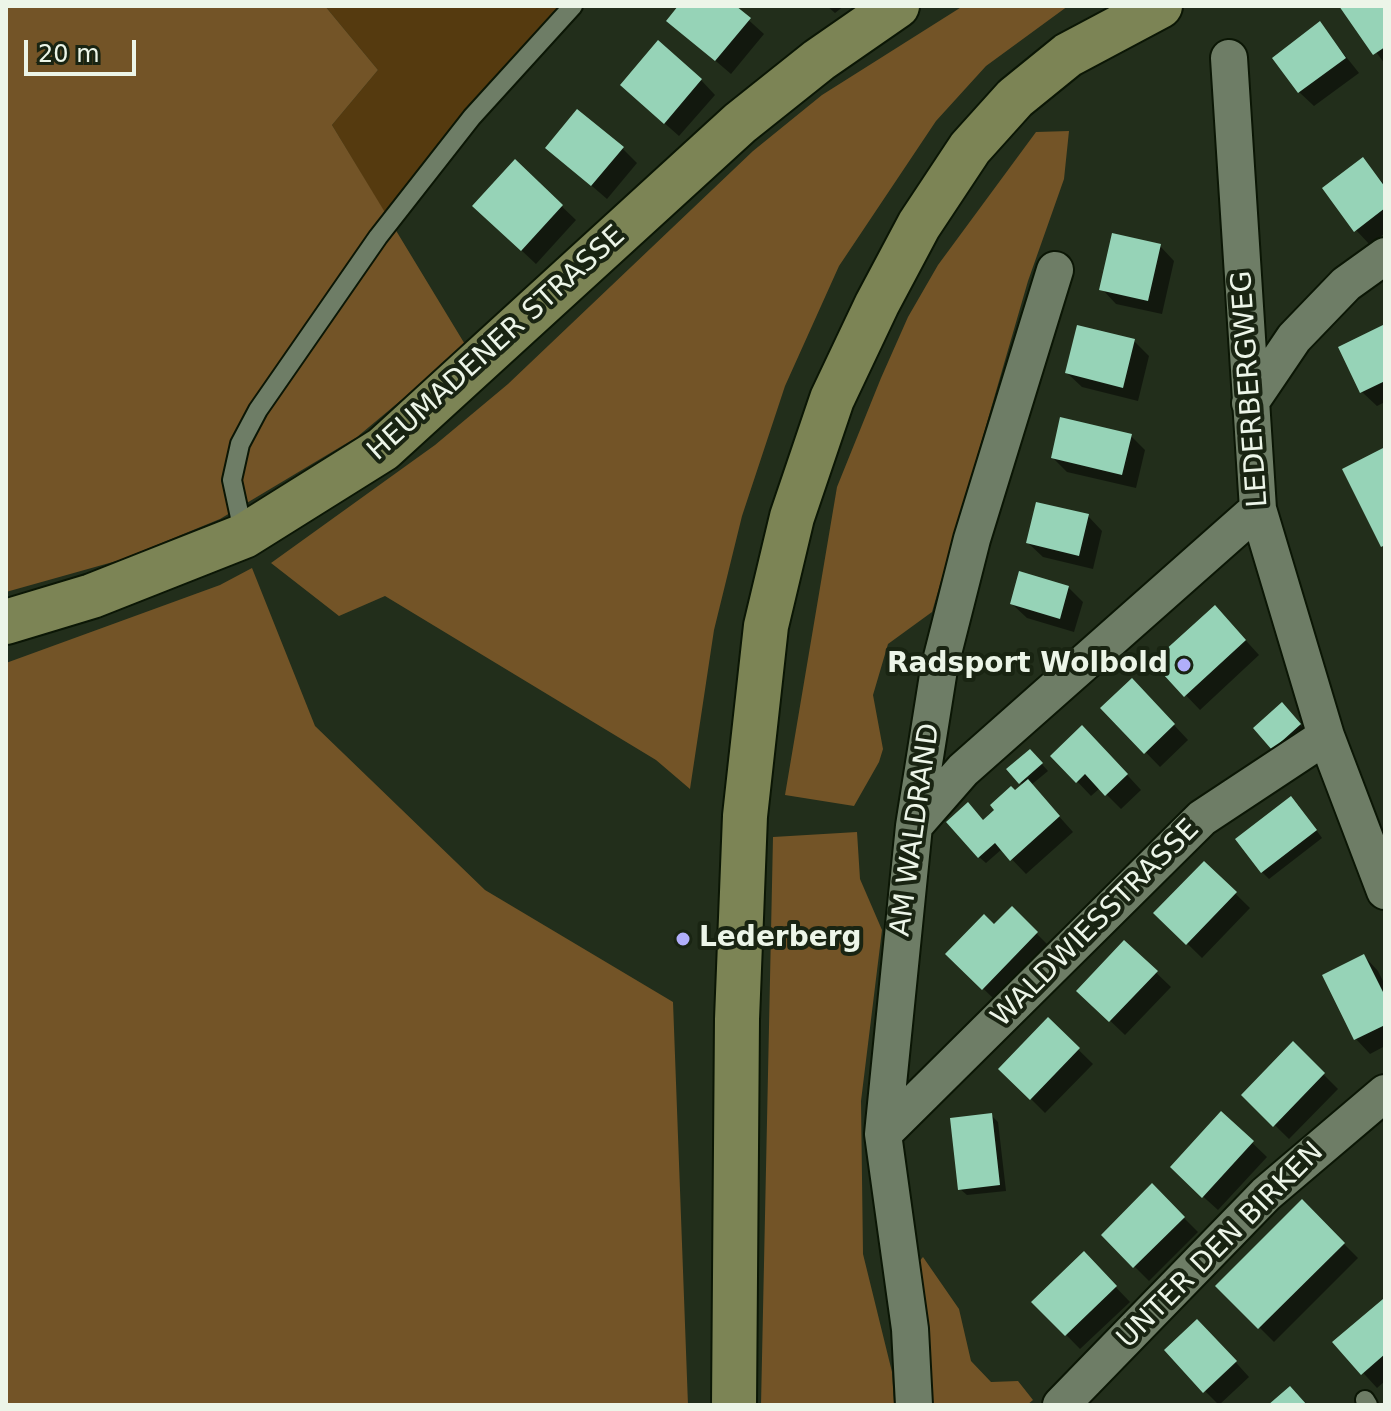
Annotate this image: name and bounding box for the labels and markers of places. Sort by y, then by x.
place label: Radsport Wolbold [887,648,1168,682]
marker: Radsport Wolbold [1175,656,1193,674]
place label: Lederberg [699,922,862,956]
marker: Lederberg [674,930,692,948]

